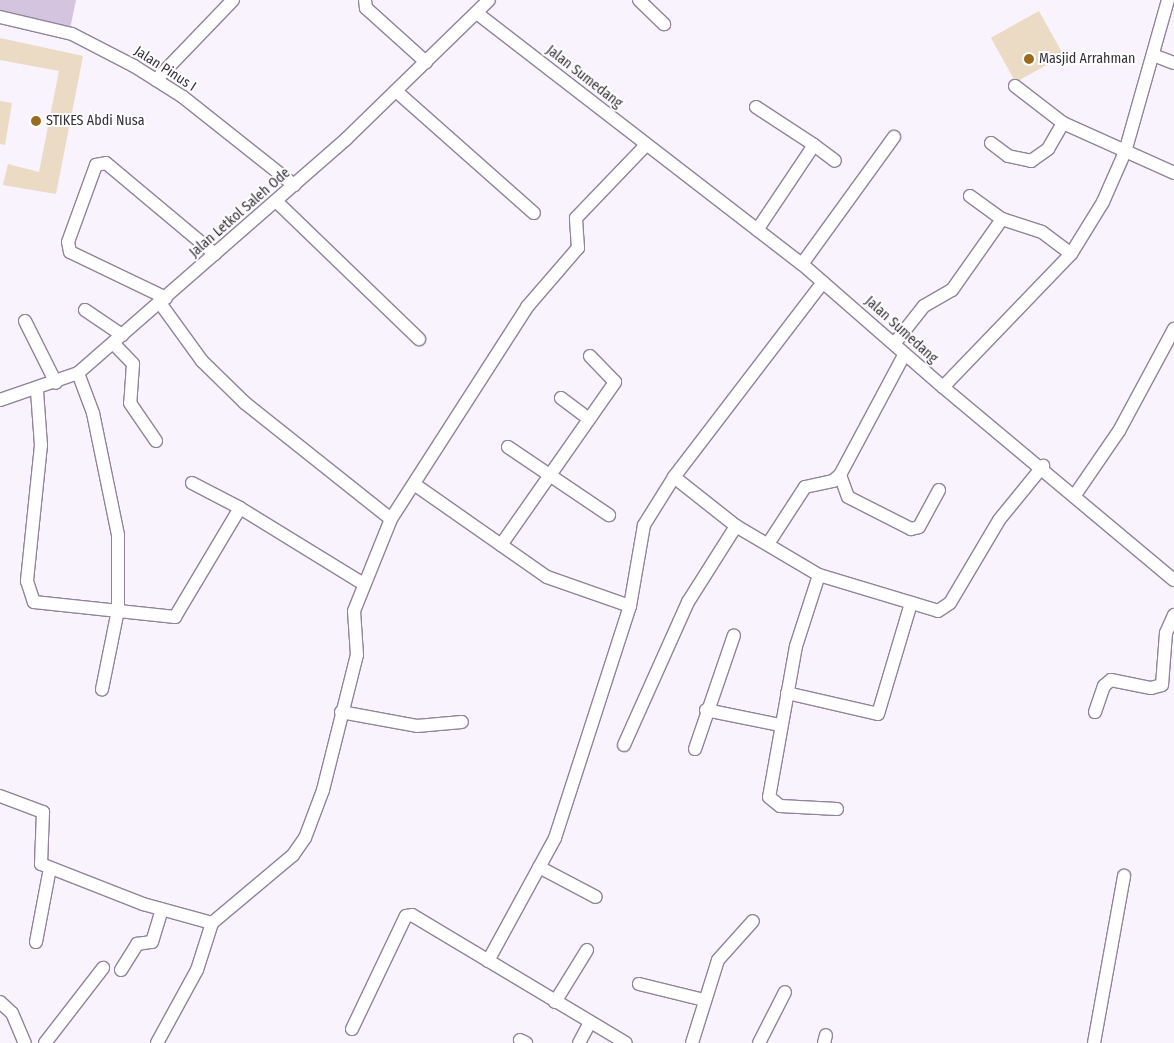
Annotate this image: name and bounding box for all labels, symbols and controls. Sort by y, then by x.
street label: Jalan Sumedang [543,42,625,112]
street label: Jalan Pinus I [131,43,199,95]
place label: Masjid Arrahman [1039,51,1135,67]
marker: Masjid Arrahman [1023,53,1035,65]
place label: STIKES Abdi Nusa [46,113,145,129]
marker: STIKES Abdi Nusa [30,115,42,127]
street label: Jalan Letkol Saleh Ode [186,165,294,261]
street label: Jalan Sumedang [861,293,941,367]

